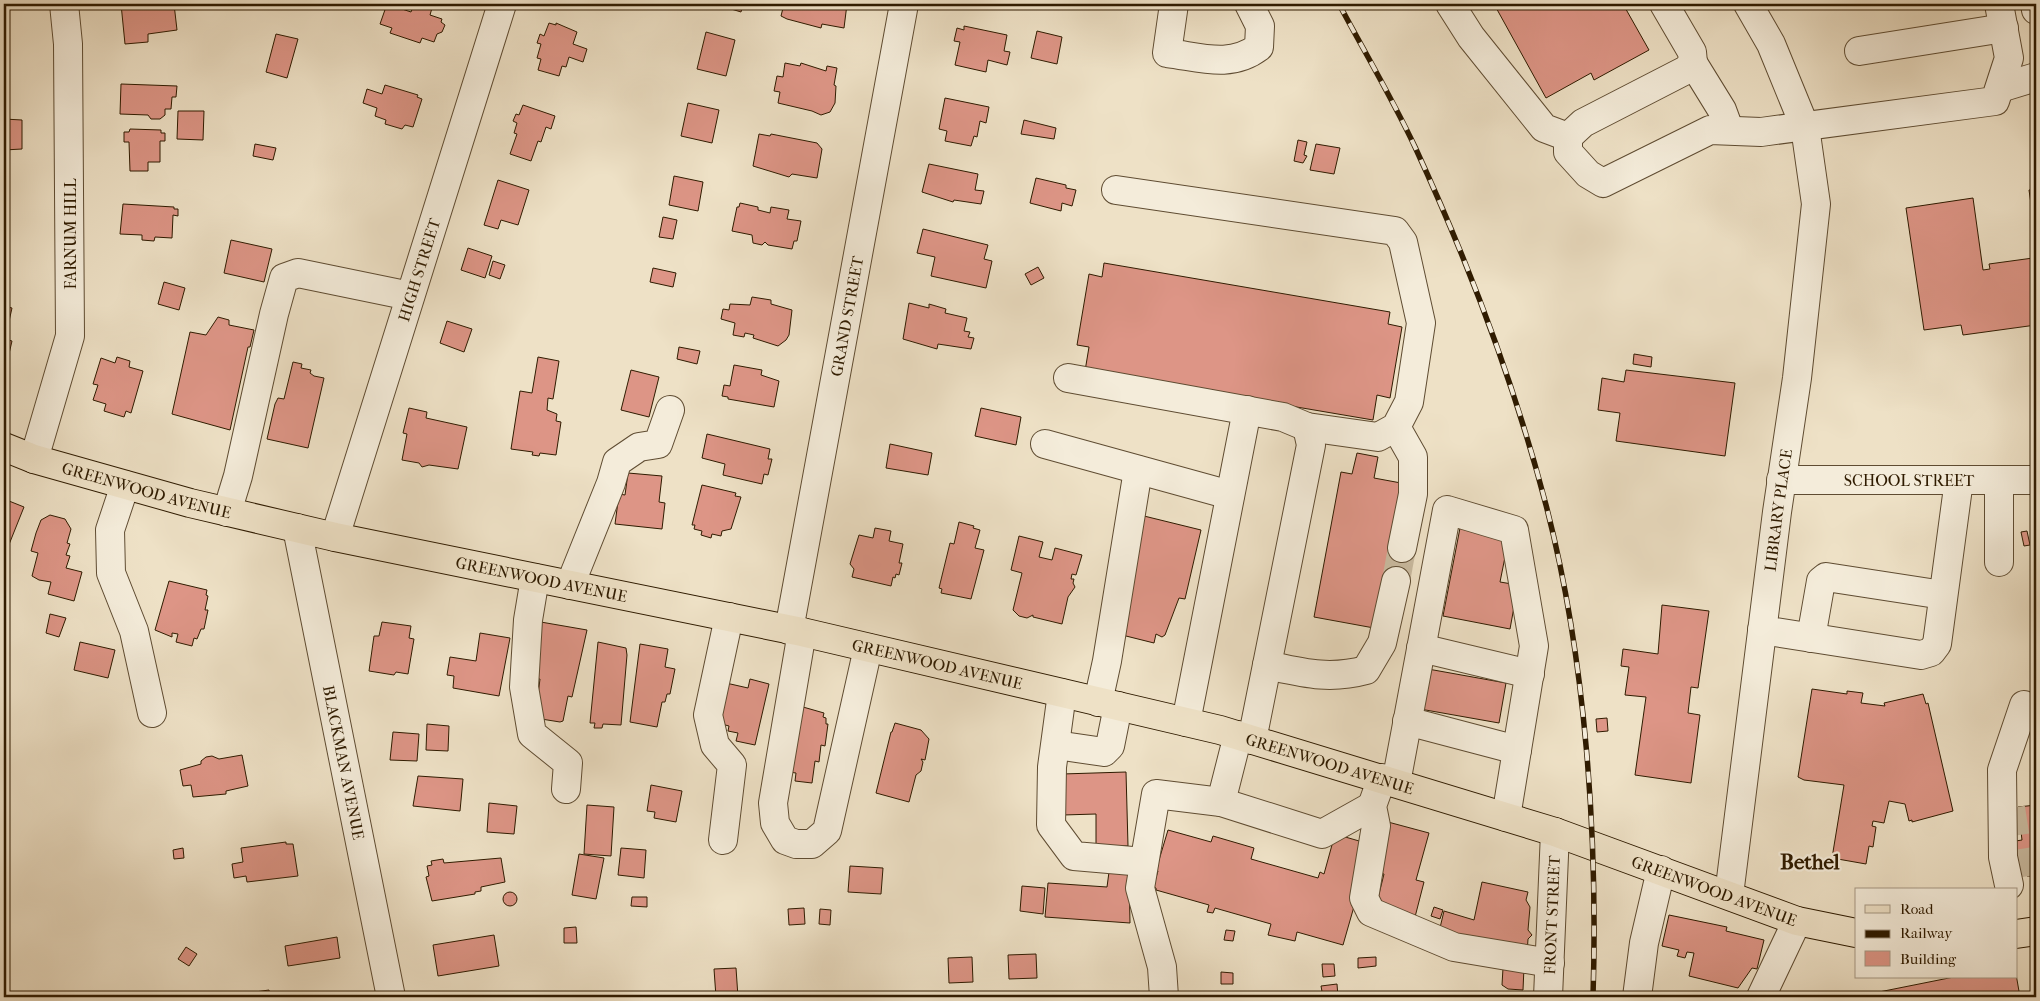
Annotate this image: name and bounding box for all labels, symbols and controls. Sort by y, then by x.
street label: FARNUM HILL [61,178,80,290]
street label: HIGH STREET [394,216,444,324]
street label: GRAND STREET [826,254,867,378]
street label: LIBRARY PLACE [1760,447,1796,572]
street label: GREENWOOD AVENUE [60,458,233,522]
street label: SCHOOL STREET [1844,471,1975,490]
street label: GREENWOOD AVENUE [454,552,629,606]
street label: GREENWOOD AVENUE [850,635,1025,693]
street label: BLACKMAN AVENUE [319,683,369,841]
street label: GREENWOOD AVENUE [1243,729,1416,798]
district label: Bethel [1780,850,1840,874]
street label: GREENWOOD AVENUE [1629,851,1800,930]
street label: FRONT STREET [1539,855,1564,975]
legend [1855,888,2018,978]
text: Road [1900,900,1934,918]
text: Railway [1900,924,1953,942]
text: Building [1900,950,1957,968]

